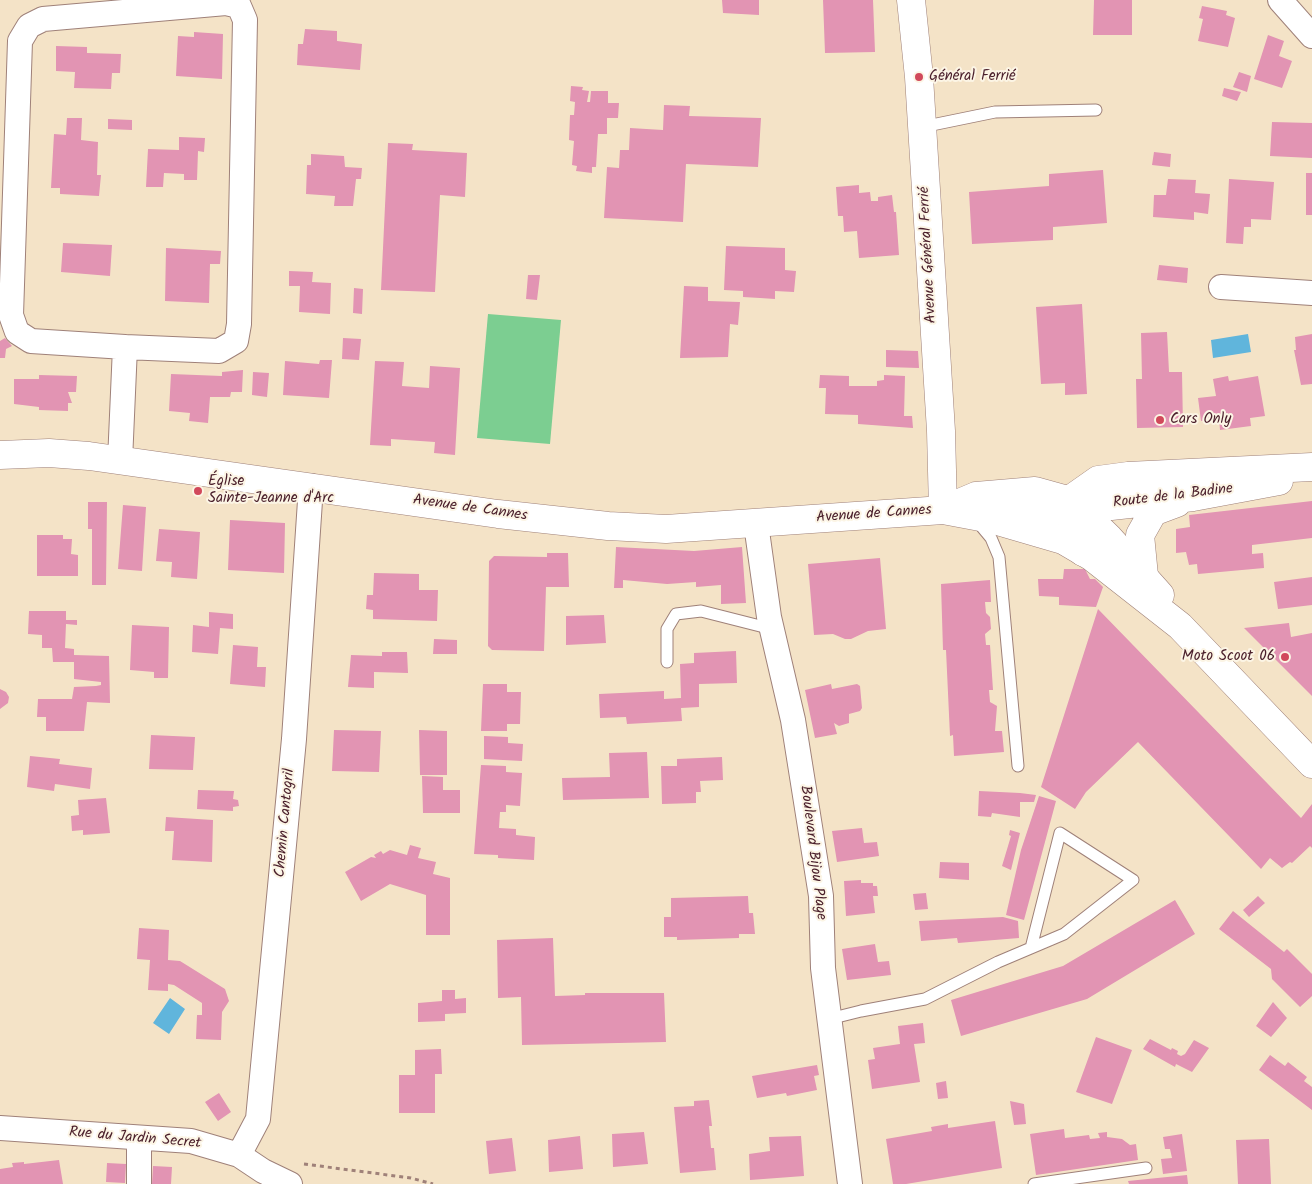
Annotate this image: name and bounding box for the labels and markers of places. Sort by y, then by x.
place label: Général Ferrié [929,68,1016,86]
marker: Général Ferrié [913,71,925,83]
place label: Cars Only [1170,411,1231,429]
marker: Cars Only [1154,414,1166,426]
place label: Église Sainte-Jeanne d'Arc [208,473,334,508]
marker: Église Sainte-Jeanne d'Arc [192,485,204,497]
place label: Moto Scoot 06 [1182,648,1275,666]
marker: Moto Scoot 06 [1279,651,1291,663]

